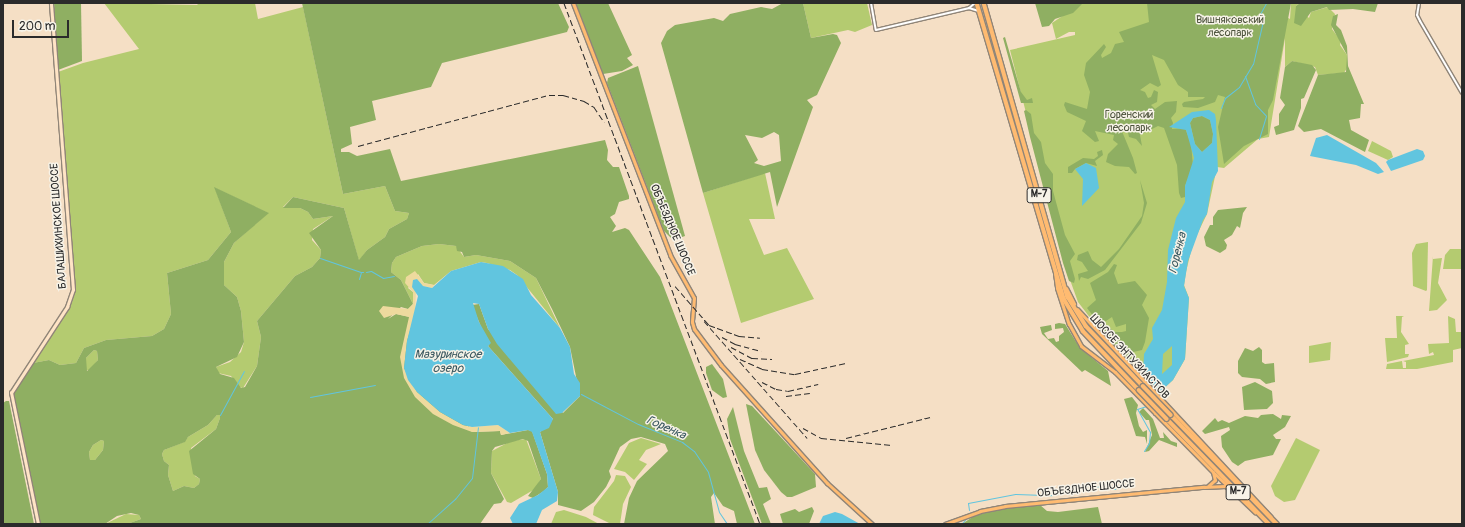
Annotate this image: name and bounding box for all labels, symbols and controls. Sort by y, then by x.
scale bar [14,12,71,38]
park label: Вишняковский лесопарк [1196,14,1264,40]
text: 200 m [19,19,55,34]
park label: Горенский лесопарк [1105,109,1153,135]
street label: БАЛАШИХИНСКОЕ ШОССЕ [48,163,70,289]
street label: ОБЪЕЗДНОЕ ШОССЕ [647,182,697,278]
road number: М-7 [1026,187,1052,203]
water label: Горенка [1166,231,1190,275]
street label: ШОССЕ ЭНТУЗИАСТОВ [1087,312,1171,402]
water label: Мазуринское озеро [415,348,481,376]
water label: Горенка [644,413,688,443]
street label: ОБЪЕЗДНОЕ ШОССЕ [1037,477,1135,501]
road number: М-7 [1225,484,1251,500]

